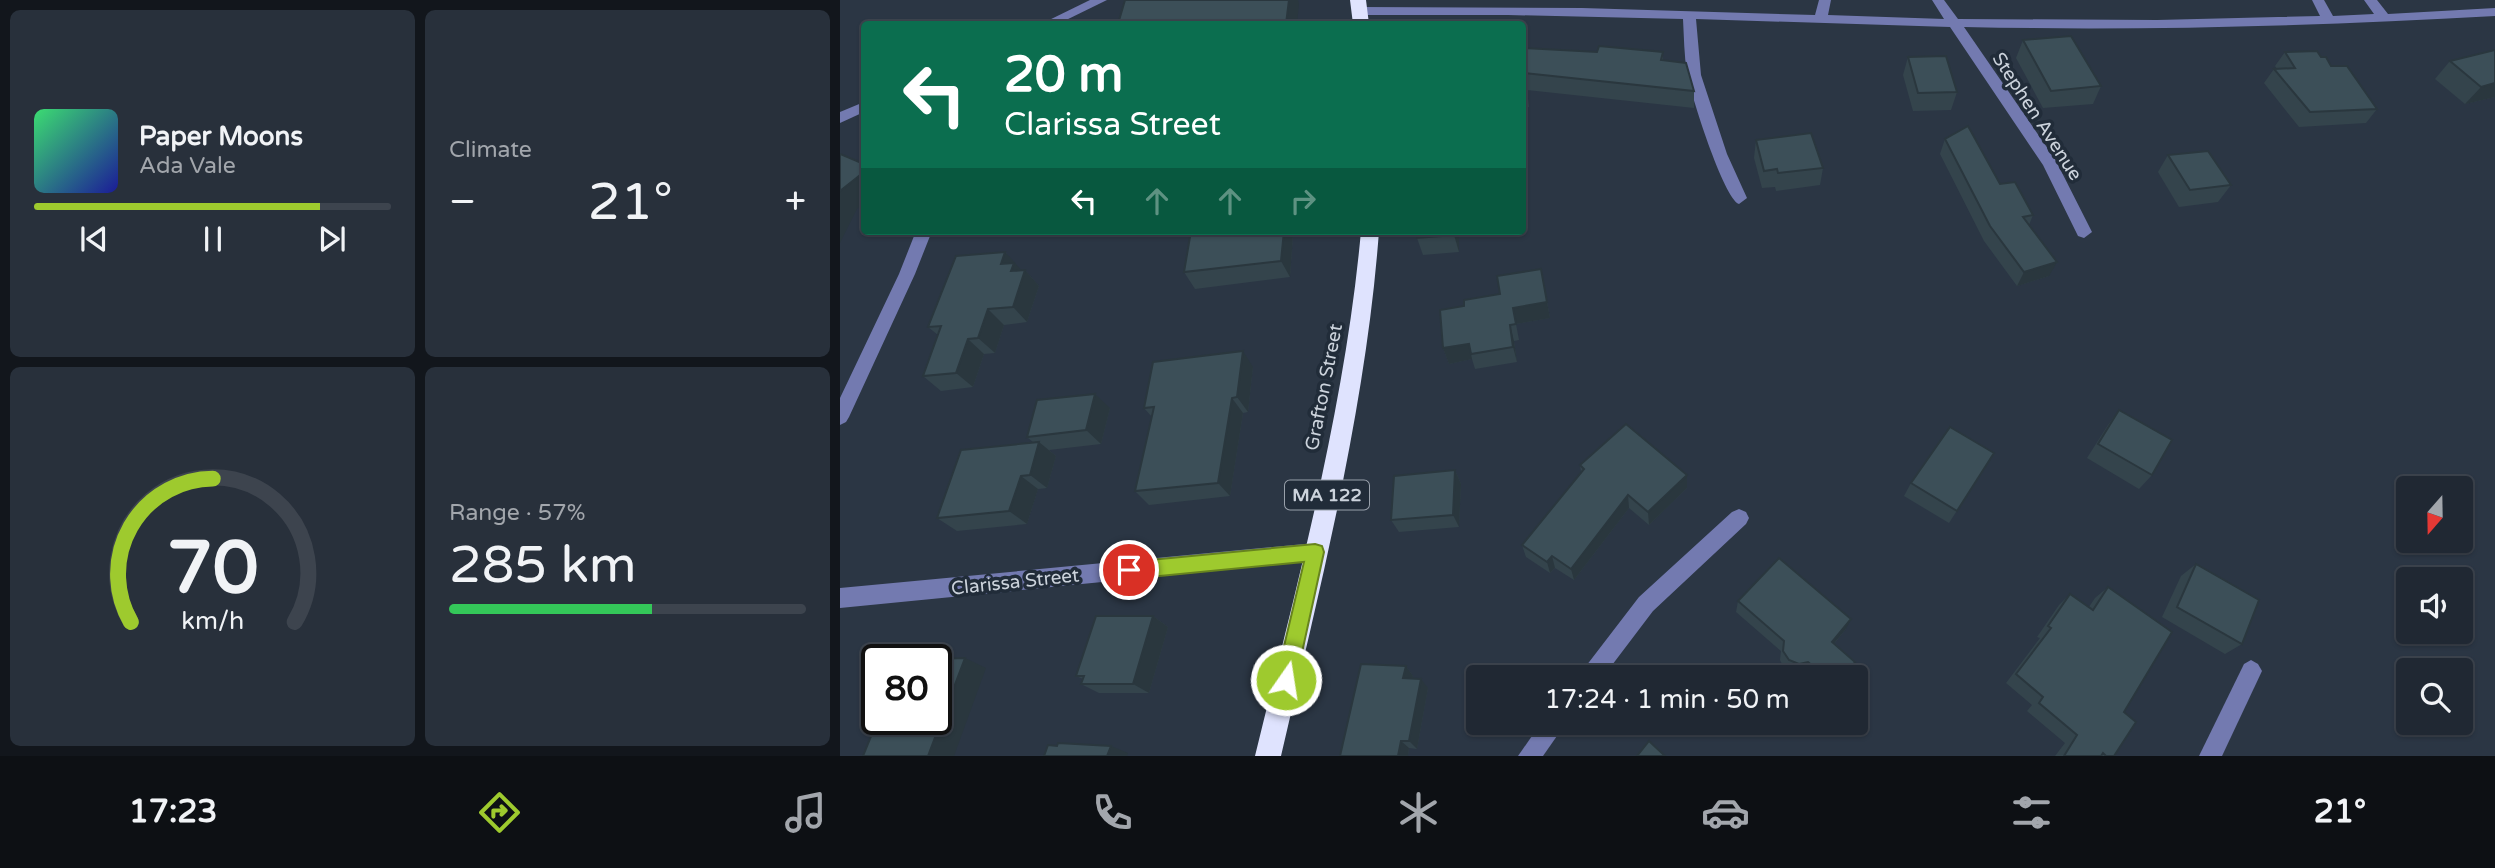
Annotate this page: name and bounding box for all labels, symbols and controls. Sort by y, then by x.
text: 20 m [1004,46,1123,105]
street label: Stephen Avenue [1988,48,2087,185]
icon: left [889,49,980,140]
text: Clarissa Street [1004,106,1221,144]
text: Paper Moons [139,121,303,152]
text: Climate [449,136,532,164]
text: Ada Vale [139,152,236,180]
text: 21° [588,171,673,234]
text: − [449,179,476,225]
text: + [785,179,806,225]
icon: left [1065,182,1103,220]
icon: ahead [1138,182,1176,220]
icon: ahead [1211,182,1249,220]
icon: right [1284,182,1322,220]
icon: previous [75,220,113,258]
icon: pause [194,220,232,258]
icon: next [313,220,351,258]
street label: Grafton Street [1301,322,1347,452]
north arrow [2396,476,2473,553]
map controls [2396,476,2473,735]
road number: MA 122 [1285,480,1369,509]
text: Range · 57% [449,499,585,527]
text: 70 [167,526,258,614]
text: 285 km [449,534,637,597]
pin [1099,540,1159,600]
icon: arrive [1110,551,1148,589]
street label: Clarissa Street [950,564,1080,600]
button: sound [2396,567,2473,644]
text: km/h [181,606,244,636]
position arrow [1249,643,1323,717]
speed limit sign: 80 [861,644,952,735]
button: search [2396,658,2473,735]
text: 17:24 · 1 min · 50 m [1544,684,1790,715]
icon: directions [475,788,524,837]
icon: music [781,788,830,837]
icon: phone [1088,788,1137,837]
icon: climate [1394,788,1443,837]
icon: car [1701,788,1750,837]
icon: filters [2007,788,2056,837]
text: 17:23 [129,793,217,831]
text: 21° [2314,793,2366,831]

